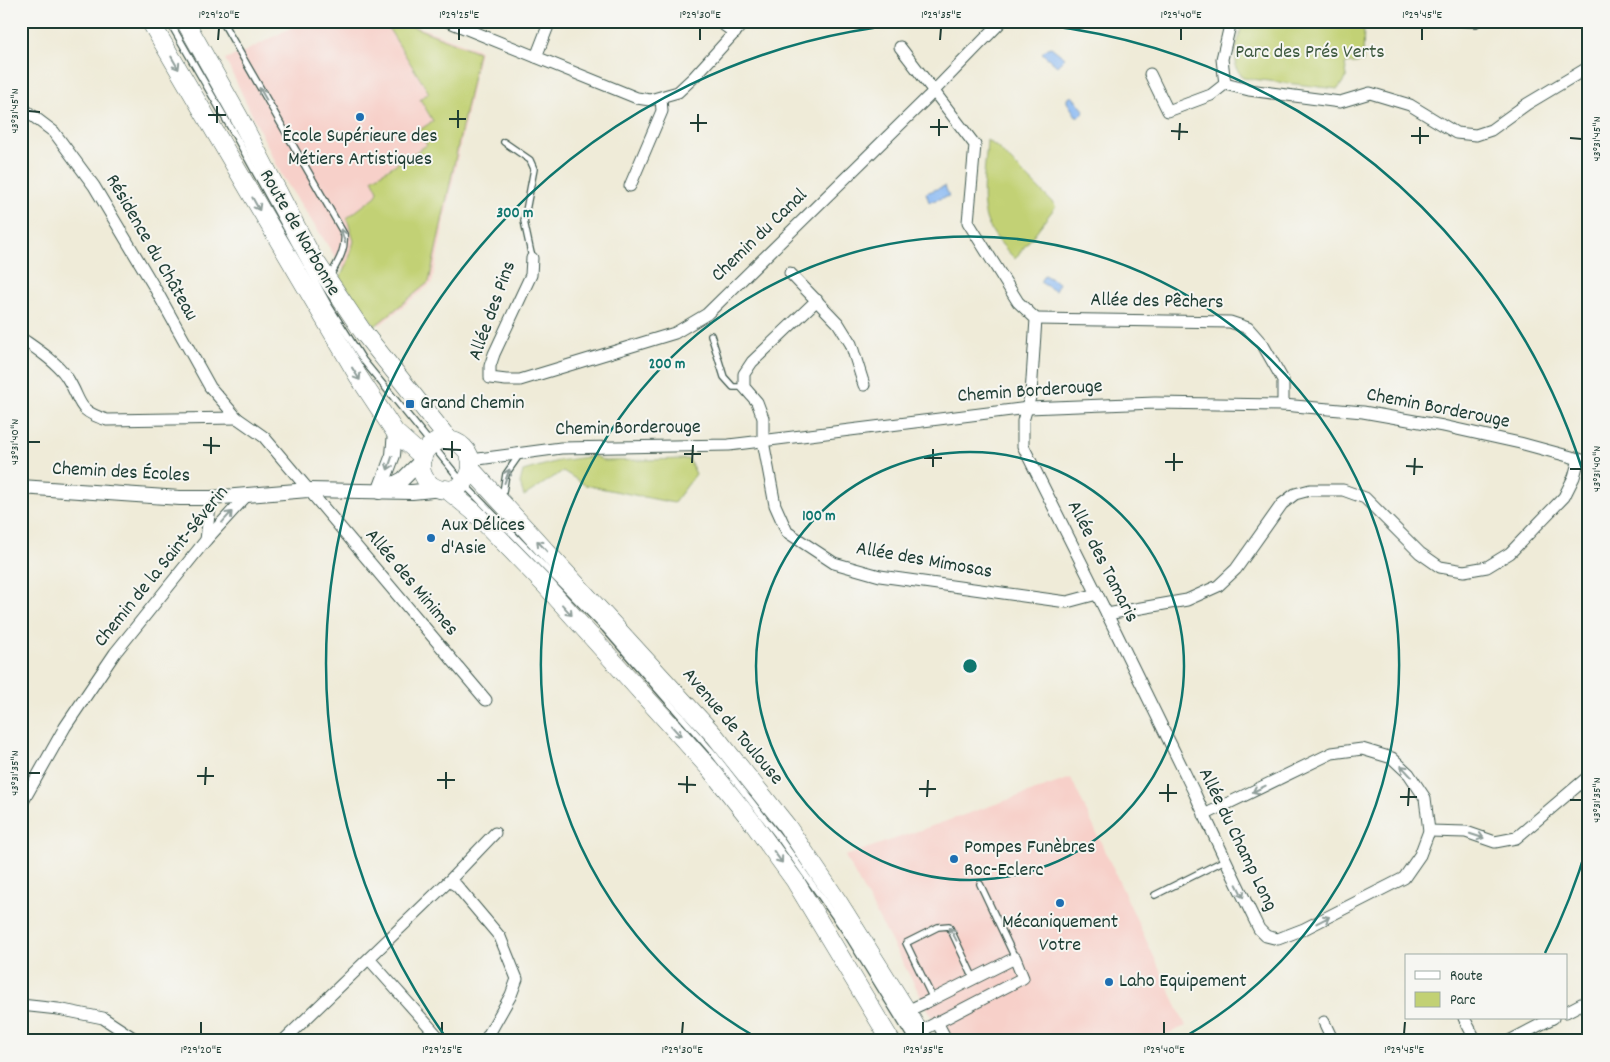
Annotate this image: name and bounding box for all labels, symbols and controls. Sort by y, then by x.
text: 1°29'20"E [198,7,240,24]
text: 1°29'25"E [439,7,480,24]
text: 1°29'30"E [679,7,721,24]
text: 1°29'35"E [921,7,962,24]
text: 1°29'40"E [1161,7,1202,24]
text: 1°29'45"E [1402,7,1442,24]
park label: Parc des Prés Verts [1235,39,1385,67]
one-way arrow [170,56,180,70]
one-way arrow [258,87,268,102]
text: 43°31'45"N [7,88,24,134]
marker: École Supérieure des Métiers Artistiques [354,111,366,123]
text: 43°31'45"N [1589,116,1606,162]
place label: École Supérieure des Métiers Artistiques [282,123,438,174]
street label: Route de Narbonne [251,164,347,302]
street label: Résidence du Château [98,170,204,326]
street label: Chemin du Canal [706,183,815,289]
one-way arrow [252,196,262,210]
text: 300 m [497,203,533,225]
one-way arrow [337,228,347,244]
street label: Allée des Pins [462,257,524,365]
street label: Allée des Pêchers [1090,287,1224,317]
text: 200 m [649,354,685,376]
one-way arrow [352,367,362,381]
street label: Chemin Borderouge [956,373,1104,411]
street label: Chemin Borderouge [1364,381,1512,437]
place label: Grand Chemin [420,390,525,418]
marker: Grand Chemin [404,398,416,410]
street label: Chemin Borderouge [555,414,701,444]
text: 43°31'40"N [7,419,24,465]
text: 43°31'40"N [1589,446,1606,492]
one-way arrow [385,454,394,470]
street label: Chemin des Écoles [51,455,191,491]
one-way arrow [503,469,512,484]
street label: Chemin de la Saint-Séverin [88,480,236,654]
street label: Allée des Tamaris [1059,496,1145,628]
text: 100 m [802,506,836,528]
one-way arrow [221,510,233,523]
place label: Aux Délices d'Asie [441,512,525,563]
street label: Allée des Minimes [358,523,464,643]
marker: Aux Délices d'Asie [425,532,437,544]
street label: Allée des Mimosas [854,535,994,587]
one-way arrow [536,540,548,553]
one-way arrow [561,603,573,616]
centre of rings [961,657,979,675]
street label: Avenue de Toulouse [675,662,790,792]
one-way arrow [670,724,681,737]
text: 43°31'35"N [7,750,24,796]
street label: Allée du Champ Long [1190,764,1284,916]
one-way arrow [1400,765,1412,778]
text: 43°31'35"N [1589,777,1606,823]
one-way arrow [1251,784,1266,794]
one-way arrow [1469,831,1485,841]
place label: Pompes Funèbres Roc-Eclerc [964,834,1095,885]
one-way arrow [772,850,783,863]
marker: Pompes Funèbres Roc-Eclerc [948,853,960,865]
one-way arrow [1236,883,1245,898]
marker: Mécaniquement Votre [1054,897,1066,909]
place label: Mécaniquement Votre [1002,909,1118,960]
one-way arrow [1315,915,1330,925]
one-way arrow [948,928,958,942]
legend [1405,954,1568,1020]
text: Route [1450,966,1483,988]
place label: Laho Equipement [1119,968,1247,996]
marker: Laho Equipement [1103,976,1115,988]
text: Parc [1450,990,1475,1012]
text: 1°29'20"E [180,1042,222,1059]
text: 1°29'25"E [422,1042,463,1059]
text: 1°29'30"E [661,1042,703,1059]
text: 1°29'35"E [903,1042,944,1059]
text: 1°29'40"E [1144,1042,1185,1059]
text: 1°29'45"E [1384,1042,1424,1059]

